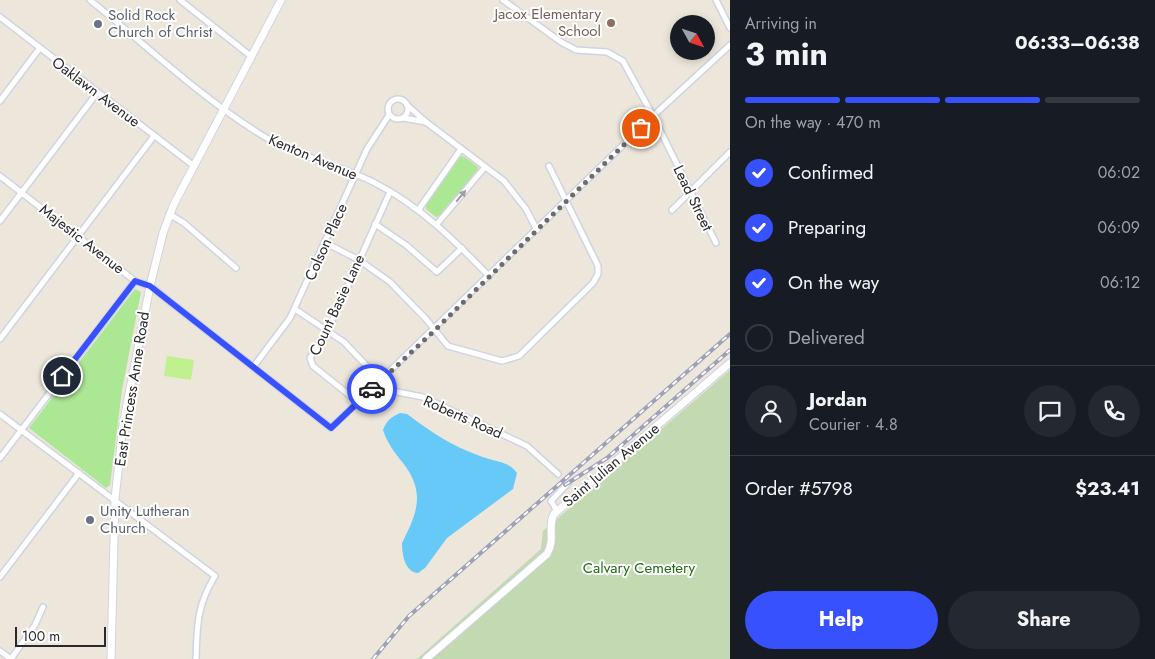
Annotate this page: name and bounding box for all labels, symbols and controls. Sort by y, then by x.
place label: Jacox Elementary School [493,3,601,42]
place label: Solid Rock Church of Christ [108,4,213,43]
text: Arriving in [745,12,817,35]
north arrow [670,15,715,60]
map controls [670,15,715,60]
marker: Jacox Elementary School [605,17,617,29]
marker: Solid Rock Church of Christ [92,18,104,30]
text: 06:33–06:38 [1015,29,1140,56]
text: 3 min [745,31,828,77]
street label: Oaklawn Avenue [47,51,145,133]
pin [620,107,662,149]
text: On the way · 470 m [745,111,881,134]
icon: bag [627,114,655,142]
street label: Kenton Avenue [265,128,361,186]
icon: check [745,159,773,187]
text: Confirmed [788,159,874,186]
street label: Lead Street [668,161,719,235]
text: 06:02 [1098,161,1140,184]
one-way arrow [456,189,467,202]
street label: Majestic Avenue [35,199,129,279]
street label: Colson Place [299,200,353,284]
icon: check [745,214,773,242]
text: Preparing [788,214,866,241]
text: 06:09 [1098,216,1140,239]
street label: Count Basie Lane [304,250,370,359]
icon: check [745,269,773,297]
text: On the way [788,269,879,296]
text: 06:12 [1100,271,1140,294]
street label: East Princess Anne Road [109,310,155,468]
text: Delivered [788,324,865,351]
pin [41,355,83,397]
icon: home [48,362,76,390]
courier [347,364,397,414]
icon: car [358,375,386,403]
button: person [745,385,797,437]
button: chat [1024,385,1076,437]
button: phone [1088,385,1140,437]
text: Jordan [809,386,867,413]
street label: Roberts Road [420,390,506,444]
text: Courier · 4.8 [809,413,898,436]
street label: Saint Julian Avenue [558,418,664,512]
text: Order #5798 [745,475,853,502]
text: $23.41 [1075,475,1140,502]
place label: Unity Lutheran Church [100,500,190,539]
marker: Unity Lutheran Church [84,514,96,526]
park label: Calvary Cemetery [583,557,696,579]
button: Help [745,591,938,649]
button: Share [948,591,1140,649]
scale bar [15,624,106,647]
text: 100 m [22,626,60,646]

